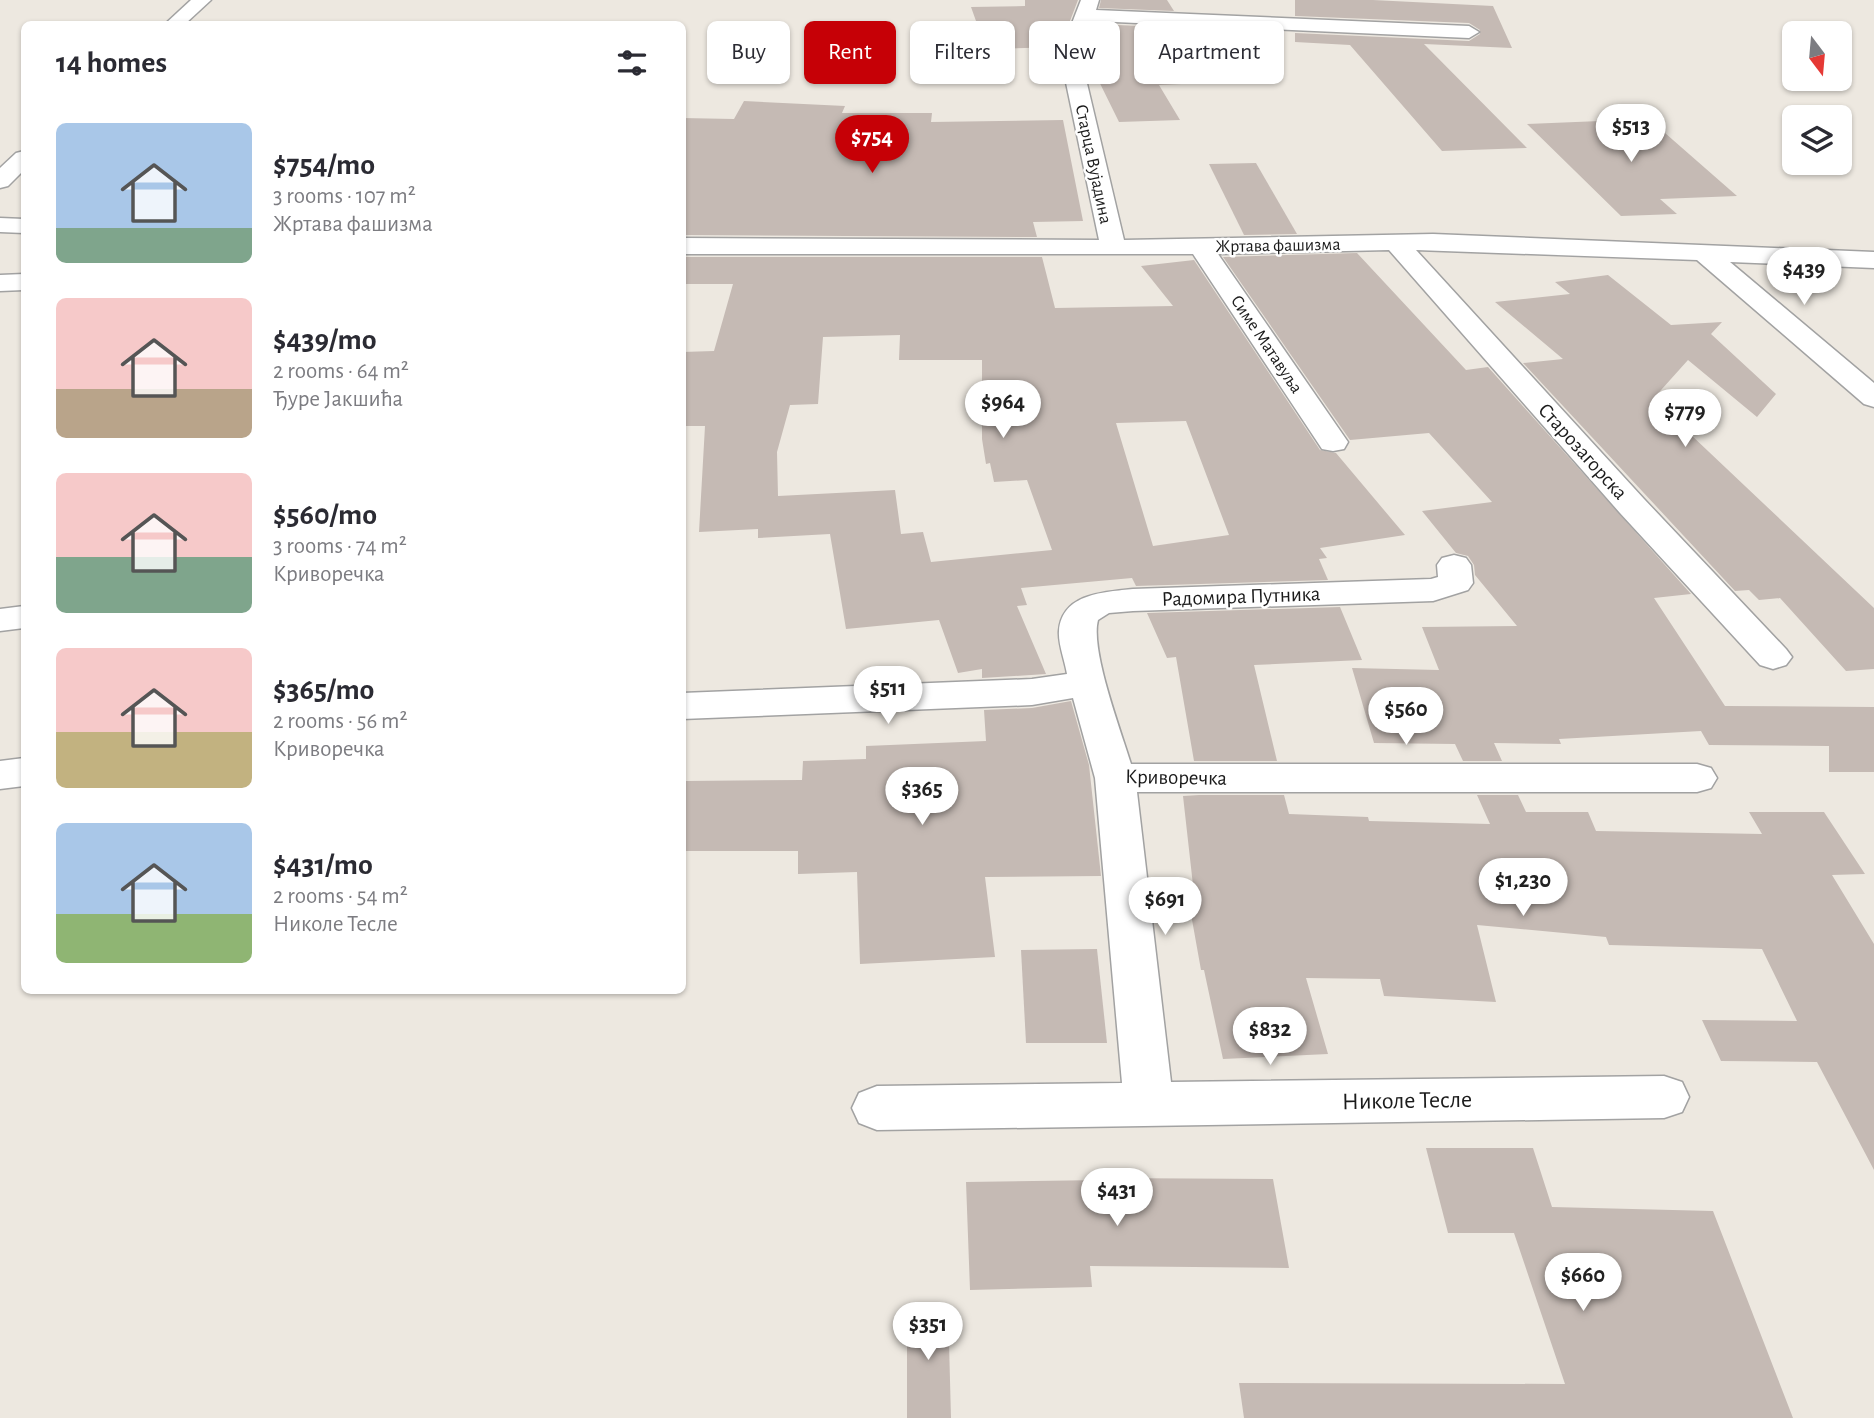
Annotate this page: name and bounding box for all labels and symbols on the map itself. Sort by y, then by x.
north arrow [1782,21,1852,91]
street label: Старца Вујадина [1072,103,1114,226]
pin: $513 [1590,104,1672,164]
pin: $754 [831,116,913,175]
street label: Жртава фашизма [1215,236,1341,256]
pin: $439 [1763,247,1845,307]
street label: Симе Матавуља [1227,292,1306,397]
pin: $964 [962,380,1044,440]
pin: $779 [1644,390,1726,449]
street label: Старозагорска [1534,399,1631,504]
street label: Радомира Путника [1161,583,1321,610]
pin: $511 [847,666,929,726]
pin: $560 [1365,688,1447,747]
street label: Криворечка [1125,766,1228,789]
pin: $365 [881,768,963,827]
pin: $1,230 [1466,858,1580,918]
pin: $691 [1124,878,1206,937]
pin: $832 [1229,1007,1311,1067]
street label: Николе Тесле [1342,1088,1472,1114]
pin: $431 [1076,1168,1158,1228]
pin: $660 [1542,1254,1624,1313]
pin: $351 [887,1302,969,1362]

